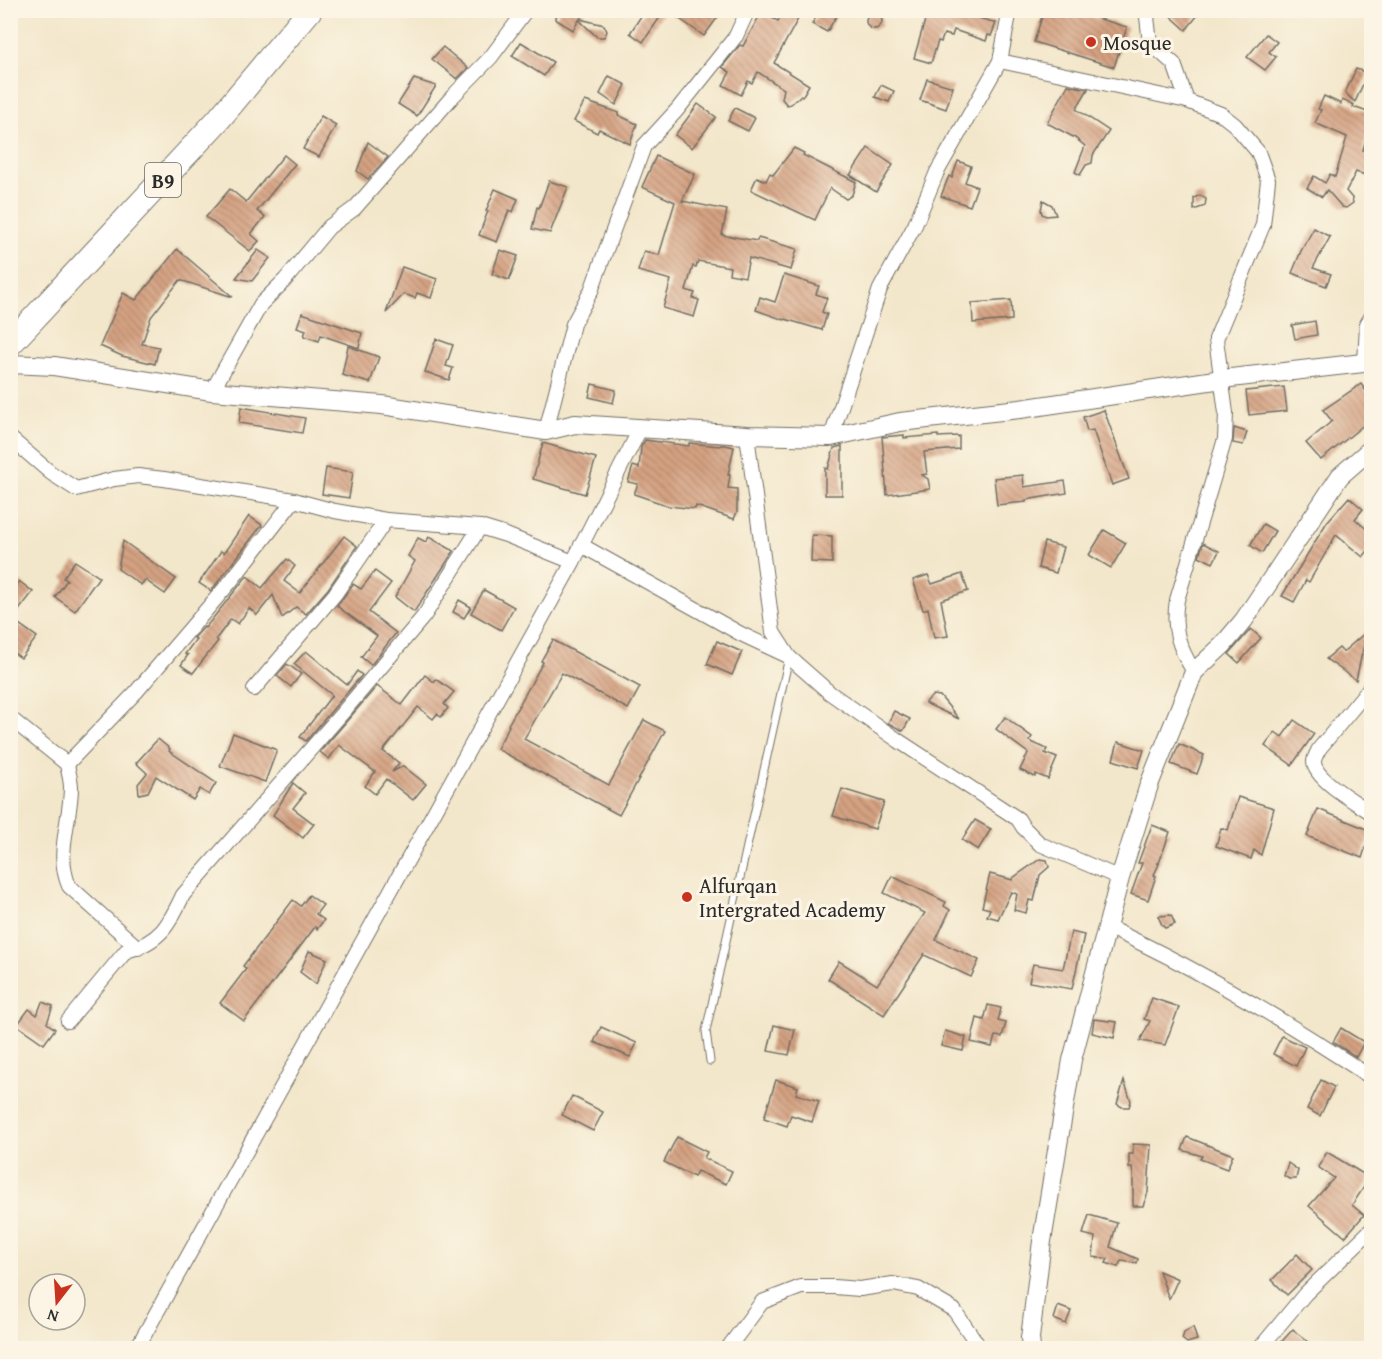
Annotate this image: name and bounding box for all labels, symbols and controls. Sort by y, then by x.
place label: Mosque [1103,27,1172,58]
marker: Mosque [1084,35,1098,49]
road number: B9 [145,163,181,197]
place label: Alfurqan Intergrated Academy [699,870,886,925]
marker: Alfurqan Intergrated Academy [680,890,694,904]
north arrow [27,1272,87,1332]
text: N [44,1303,61,1329]

